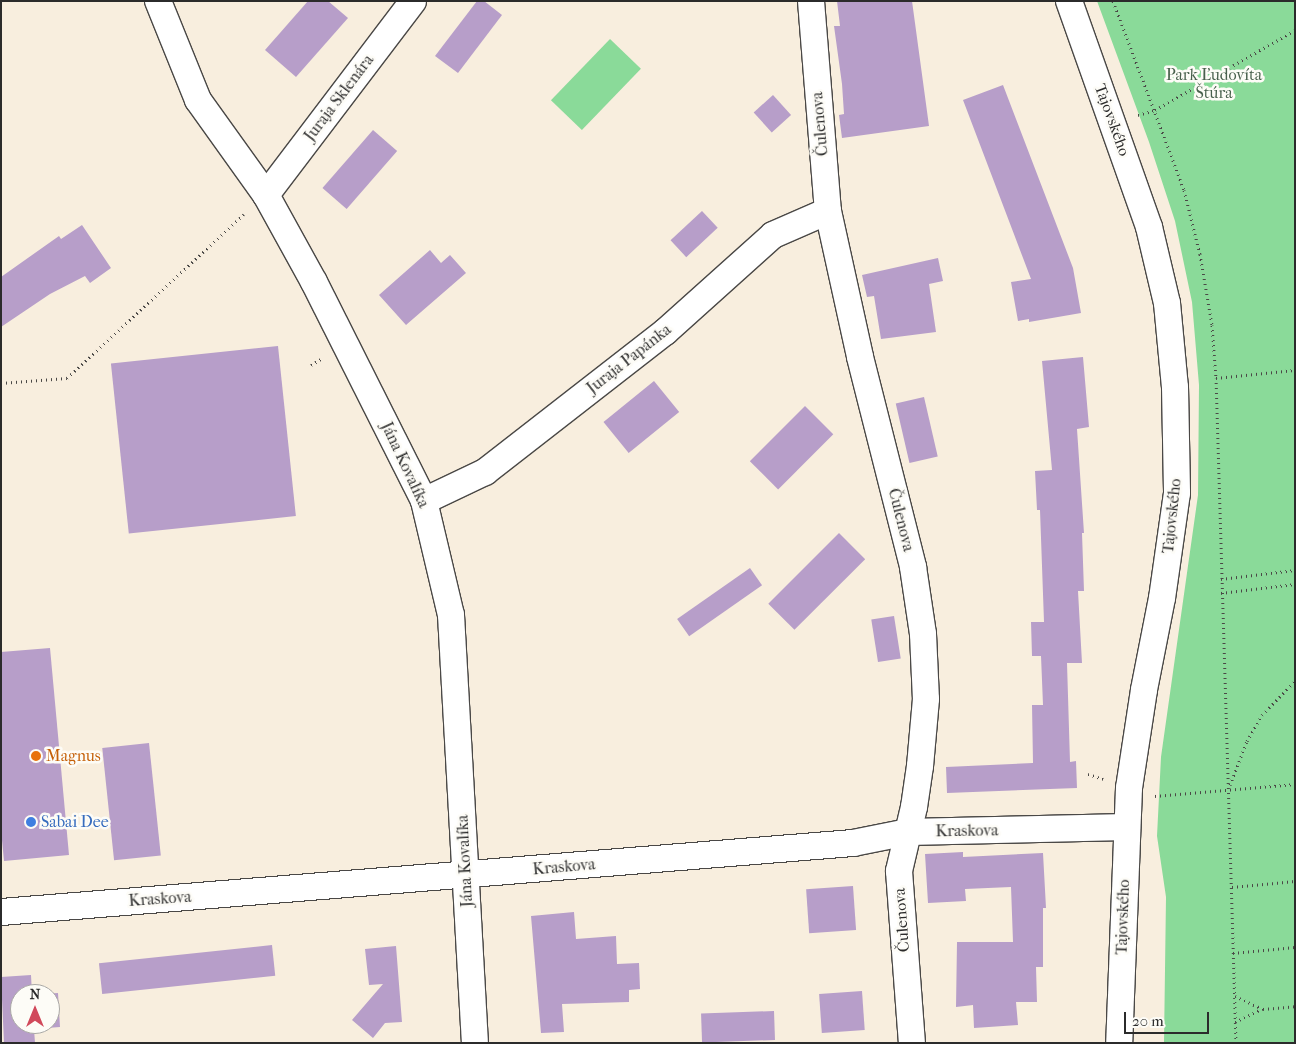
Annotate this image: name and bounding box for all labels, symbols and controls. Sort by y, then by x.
street label: Juraja Sklenára [300,51,378,145]
park label: Park Ľudovíta Štúra [1166,65,1262,103]
street label: Tajovského [1090,81,1134,159]
street label: Čulenova [808,91,832,157]
street label: Juraja Papánka [583,320,675,398]
street label: Jána Kovalíka [377,419,433,511]
street label: Tajovského [1159,477,1185,555]
street label: Čulenova [884,486,918,554]
place label: Magnus [46,746,101,766]
marker: Magnus [30,750,42,762]
place label: Sabai Dee [41,812,109,832]
street label: Jána Kovalíka [453,814,477,908]
marker: Sabai Dee [25,816,37,828]
street label: Kraskova [935,821,999,841]
street label: Kraskova [532,855,596,879]
street label: Tajovského [1112,879,1134,955]
street label: Kraskova [128,887,192,911]
street label: Čulenova [890,887,914,953]
north arrow [10,984,60,1034]
text: N [30,986,40,1003]
scale bar [1126,1002,1211,1034]
text: 20 m [1132,1012,1164,1030]

